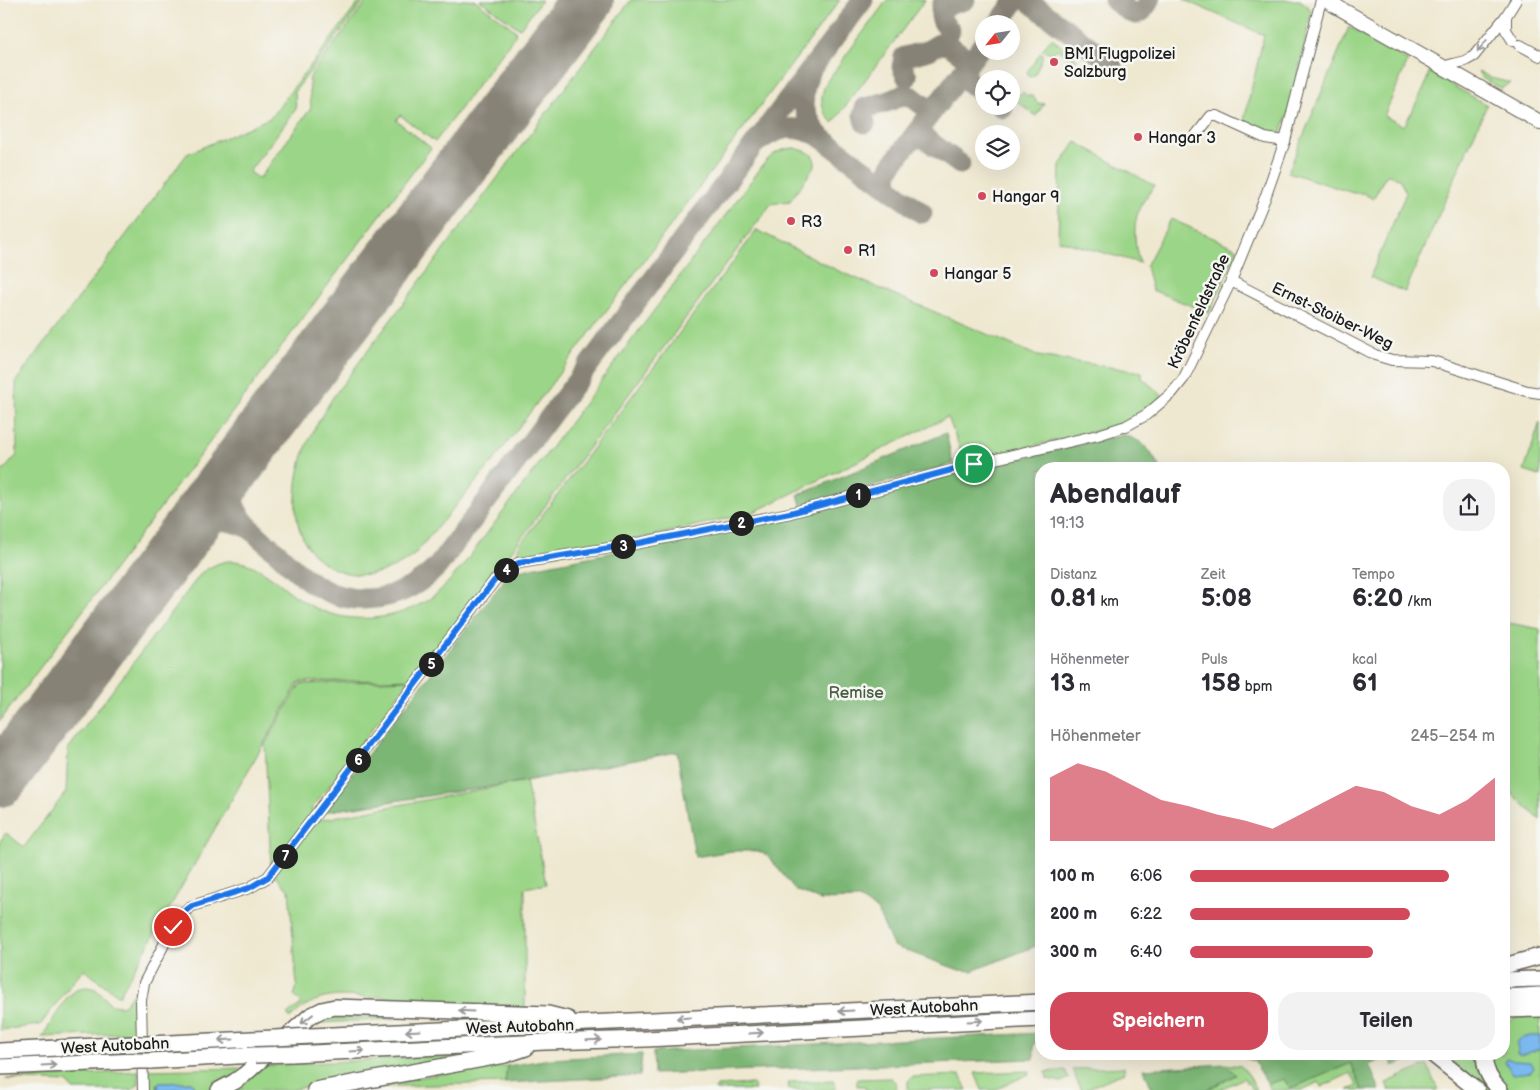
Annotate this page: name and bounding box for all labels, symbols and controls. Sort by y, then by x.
north arrow [975,15,1020,60]
map controls [975,15,1020,170]
one-way arrow [1476,40,1487,53]
place label: BMI Flugpolizei Salzburg [1064,45,1176,82]
marker: BMI Flugpolizei Salzburg [1048,56,1060,68]
button: locate [975,70,1020,115]
button: layers [975,125,1020,170]
place label: Hangar 3 [1148,129,1216,148]
marker: Hangar 3 [1132,131,1144,143]
place label: Hangar 9 [992,188,1059,207]
marker: Hangar 9 [976,190,988,202]
place label: R3 [801,213,822,232]
marker: R3 [785,215,797,227]
place label: R1 [858,242,876,261]
marker: R1 [842,244,854,256]
street label: Kröbenfeldstraße [1164,251,1235,372]
place label: Hangar 5 [944,265,1011,284]
marker: Hangar 5 [928,267,940,279]
street label: Ernst-Stoiber-Weg [1269,279,1396,354]
pin [953,443,995,485]
icon: arrive [960,450,988,478]
text: Abendlauf [1050,478,1181,511]
button: share [1443,479,1495,531]
pin: 1 [846,482,870,508]
text: 1 [856,487,861,504]
pin: 2 [728,510,754,536]
text: 19:13 [1050,514,1085,533]
text: 2 [737,515,746,532]
pin: 3 [610,534,636,558]
text: 3 [619,538,628,555]
pin: 4 [494,558,518,582]
text: 4 [502,562,511,579]
text: Distanz [1050,566,1097,583]
text: Zeit [1201,566,1225,583]
text: Tempo [1352,566,1395,583]
text: 0.81 [1050,583,1097,614]
text: 5:08 [1201,583,1252,614]
text: 6:20 [1352,583,1403,614]
text: km [1097,593,1119,610]
text: /km [1403,593,1432,610]
text: Höhenmeter [1050,651,1129,668]
text: Puls [1201,651,1228,668]
text: kcal [1352,651,1377,668]
pin: 5 [418,652,444,676]
text: 5 [427,656,436,673]
text: 13 [1050,668,1075,699]
text: 158 [1201,668,1241,699]
text: 61 [1352,668,1378,699]
text: m [1075,678,1091,695]
text: bpm [1241,678,1272,695]
park label: Remise [828,684,884,703]
text: Höhenmeter [1050,727,1140,746]
text: 245–254 m [1410,727,1495,746]
pin: 6 [346,748,370,772]
text: 6 [354,752,363,769]
pin: 7 [272,844,298,868]
text: 7 [282,848,289,865]
text: 100 m [1050,867,1095,886]
text: 6:06 [1130,867,1162,886]
text: 200 m [1050,905,1097,924]
text: 6:22 [1130,905,1162,924]
pin [152,906,194,948]
icon: check [159,913,187,941]
text: 300 m [1050,943,1097,962]
text: 6:40 [1130,943,1162,962]
button: Speichern [1050,992,1268,1050]
button: Teilen [1278,992,1495,1050]
street label: West Autobahn [869,996,979,1021]
one-way arrow [839,1006,855,1015]
one-way arrow [458,1007,474,1016]
one-way arrow [676,1013,692,1023]
one-way arrow [301,1014,314,1025]
street label: West Autobahn [466,1016,575,1039]
one-way arrow [967,1017,983,1026]
one-way arrow [405,1027,421,1036]
one-way arrow [748,1028,764,1037]
street label: West Autobahn [60,1034,170,1059]
one-way arrow [218,1035,234,1044]
one-way arrow [586,1036,602,1045]
one-way arrow [349,1046,365,1055]
one-way arrow [40,1061,56,1070]

